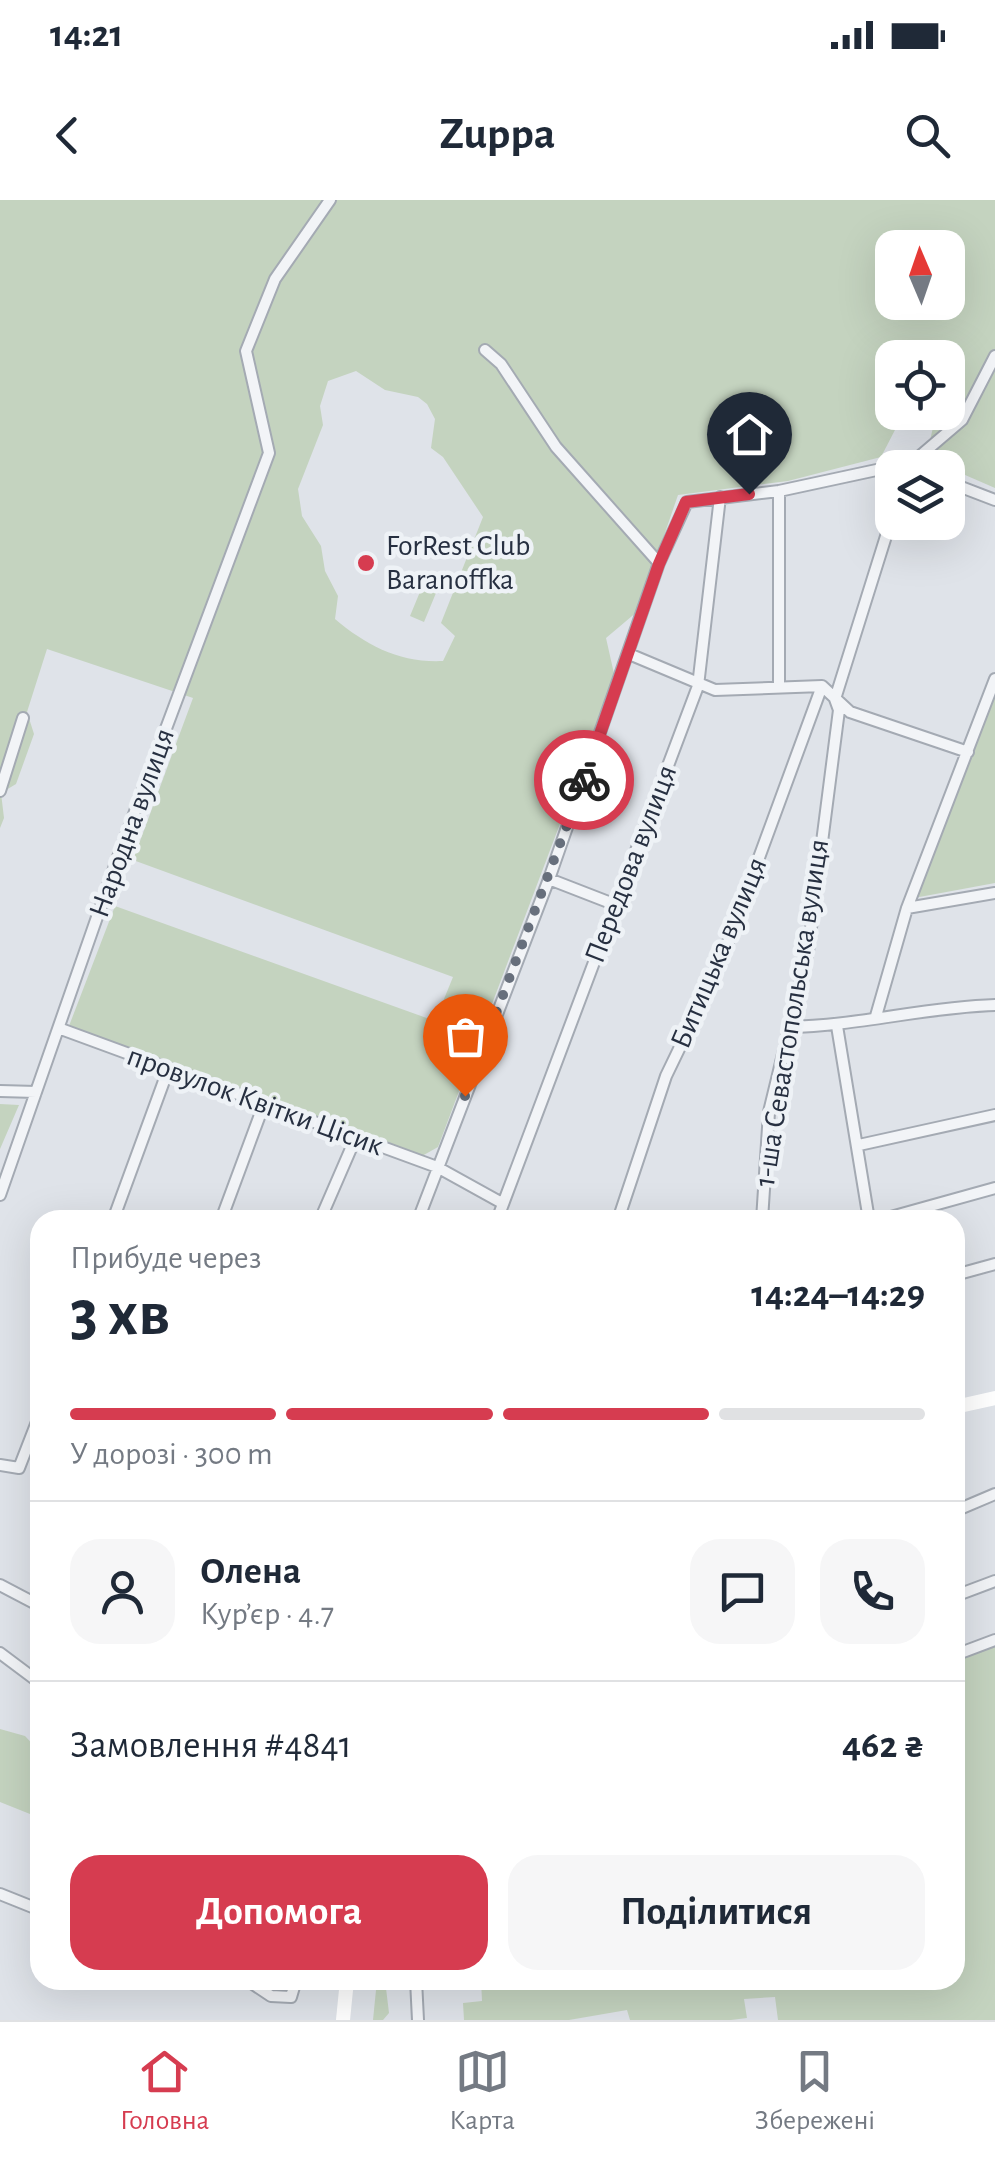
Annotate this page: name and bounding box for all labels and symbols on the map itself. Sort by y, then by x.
north arrow [875,230,965,320]
pin [707,392,792,495]
place label: ForRest Club Baranoffka [386,531,531,595]
marker: ForRest Club Baranoffka [355,552,377,574]
street label: Народна вулиця [84,724,180,922]
courier [534,730,634,830]
street label: Передова вулиця [580,761,682,967]
street label: 1-ша Севастопольська вулиця [750,837,834,1189]
street label: Битицька вулиця [665,853,773,1053]
pin [423,994,508,1097]
street label: провулок Квітки Цісик [123,1041,387,1161]

